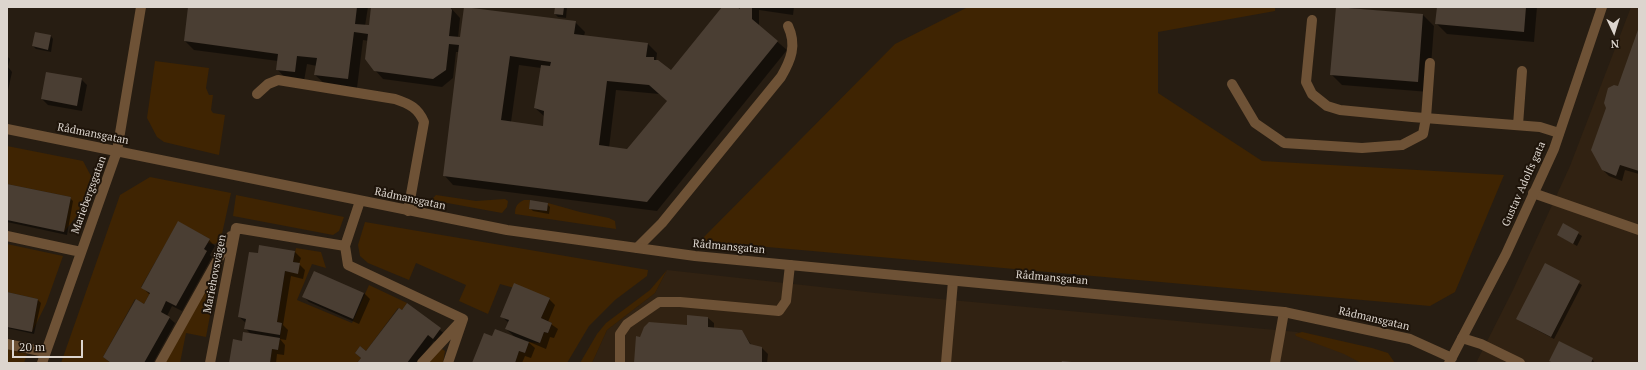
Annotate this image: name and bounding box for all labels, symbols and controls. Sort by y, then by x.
north arrow [1594,12,1634,52]
text: N [1610,37,1619,51]
street label: Rådmansgatan [56,121,130,147]
street label: Gustav Adolfs gata [1499,139,1549,229]
street label: Mariebergsgatan [69,154,109,236]
street label: Rådmansgatan [373,185,447,213]
street label: Mariehovsvägen [201,234,229,314]
street label: Rådmansgatan [692,237,766,257]
street label: Rådmansgatan [1015,268,1089,288]
street label: Rådmansgatan [1337,304,1411,334]
scale bar [14,332,85,358]
text: 20 m [19,339,45,354]

